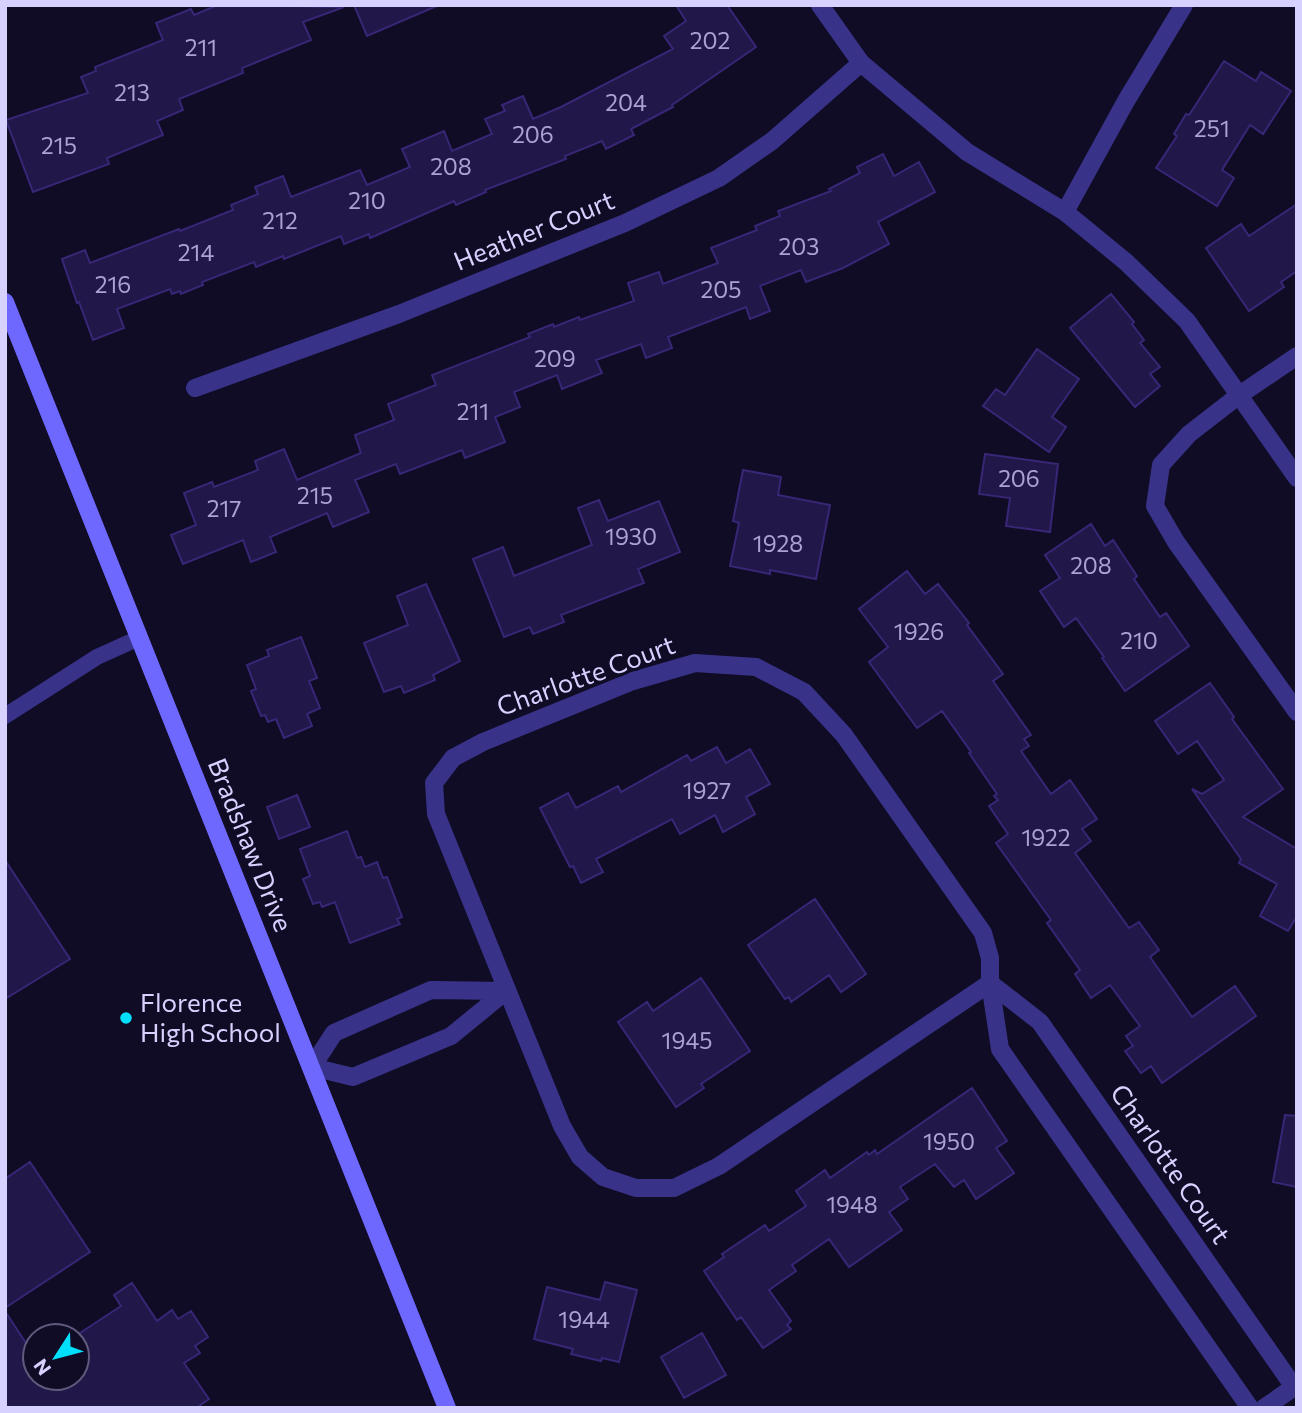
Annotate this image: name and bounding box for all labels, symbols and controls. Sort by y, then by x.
house number: 202 [690,26,730,54]
house number: 211 [185,33,217,61]
house number: 213 [114,78,150,106]
house number: 204 [605,88,647,116]
house number: 251 [1194,114,1230,142]
house number: 206 [512,120,554,148]
house number: 215 [41,131,77,159]
house number: 208 [430,152,472,180]
street label: Heather Court [449,183,618,276]
house number: 210 [348,186,386,214]
house number: 212 [262,206,298,234]
house number: 203 [779,232,819,260]
house number: 214 [178,238,214,266]
house number: 216 [95,270,131,298]
house number: 205 [701,275,741,303]
house number: 209 [534,344,576,372]
house number: 211 [457,397,489,425]
house number: 206 [998,464,1040,492]
house number: 215 [297,481,333,509]
house number: 217 [207,494,241,522]
house number: 1930 [605,522,657,550]
house number: 1928 [753,529,803,557]
house number: 208 [1070,551,1112,579]
house number: 1926 [894,617,944,645]
house number: 210 [1120,626,1158,654]
street label: Charlotte Court [492,628,679,721]
street label: Bradshaw Drive [203,753,300,936]
house number: 1927 [683,776,731,804]
house number: 1922 [1021,823,1071,851]
place label: Florence High School [140,986,281,1047]
marker: Florence High School [118,1010,134,1026]
house number: 1945 [662,1026,712,1054]
street label: Charlotte Court [1105,1077,1238,1249]
house number: 1950 [923,1127,975,1155]
house number: 1948 [826,1190,878,1218]
house number: 1944 [558,1305,610,1333]
north arrow [21,1322,91,1392]
text: N [28,1355,55,1380]

